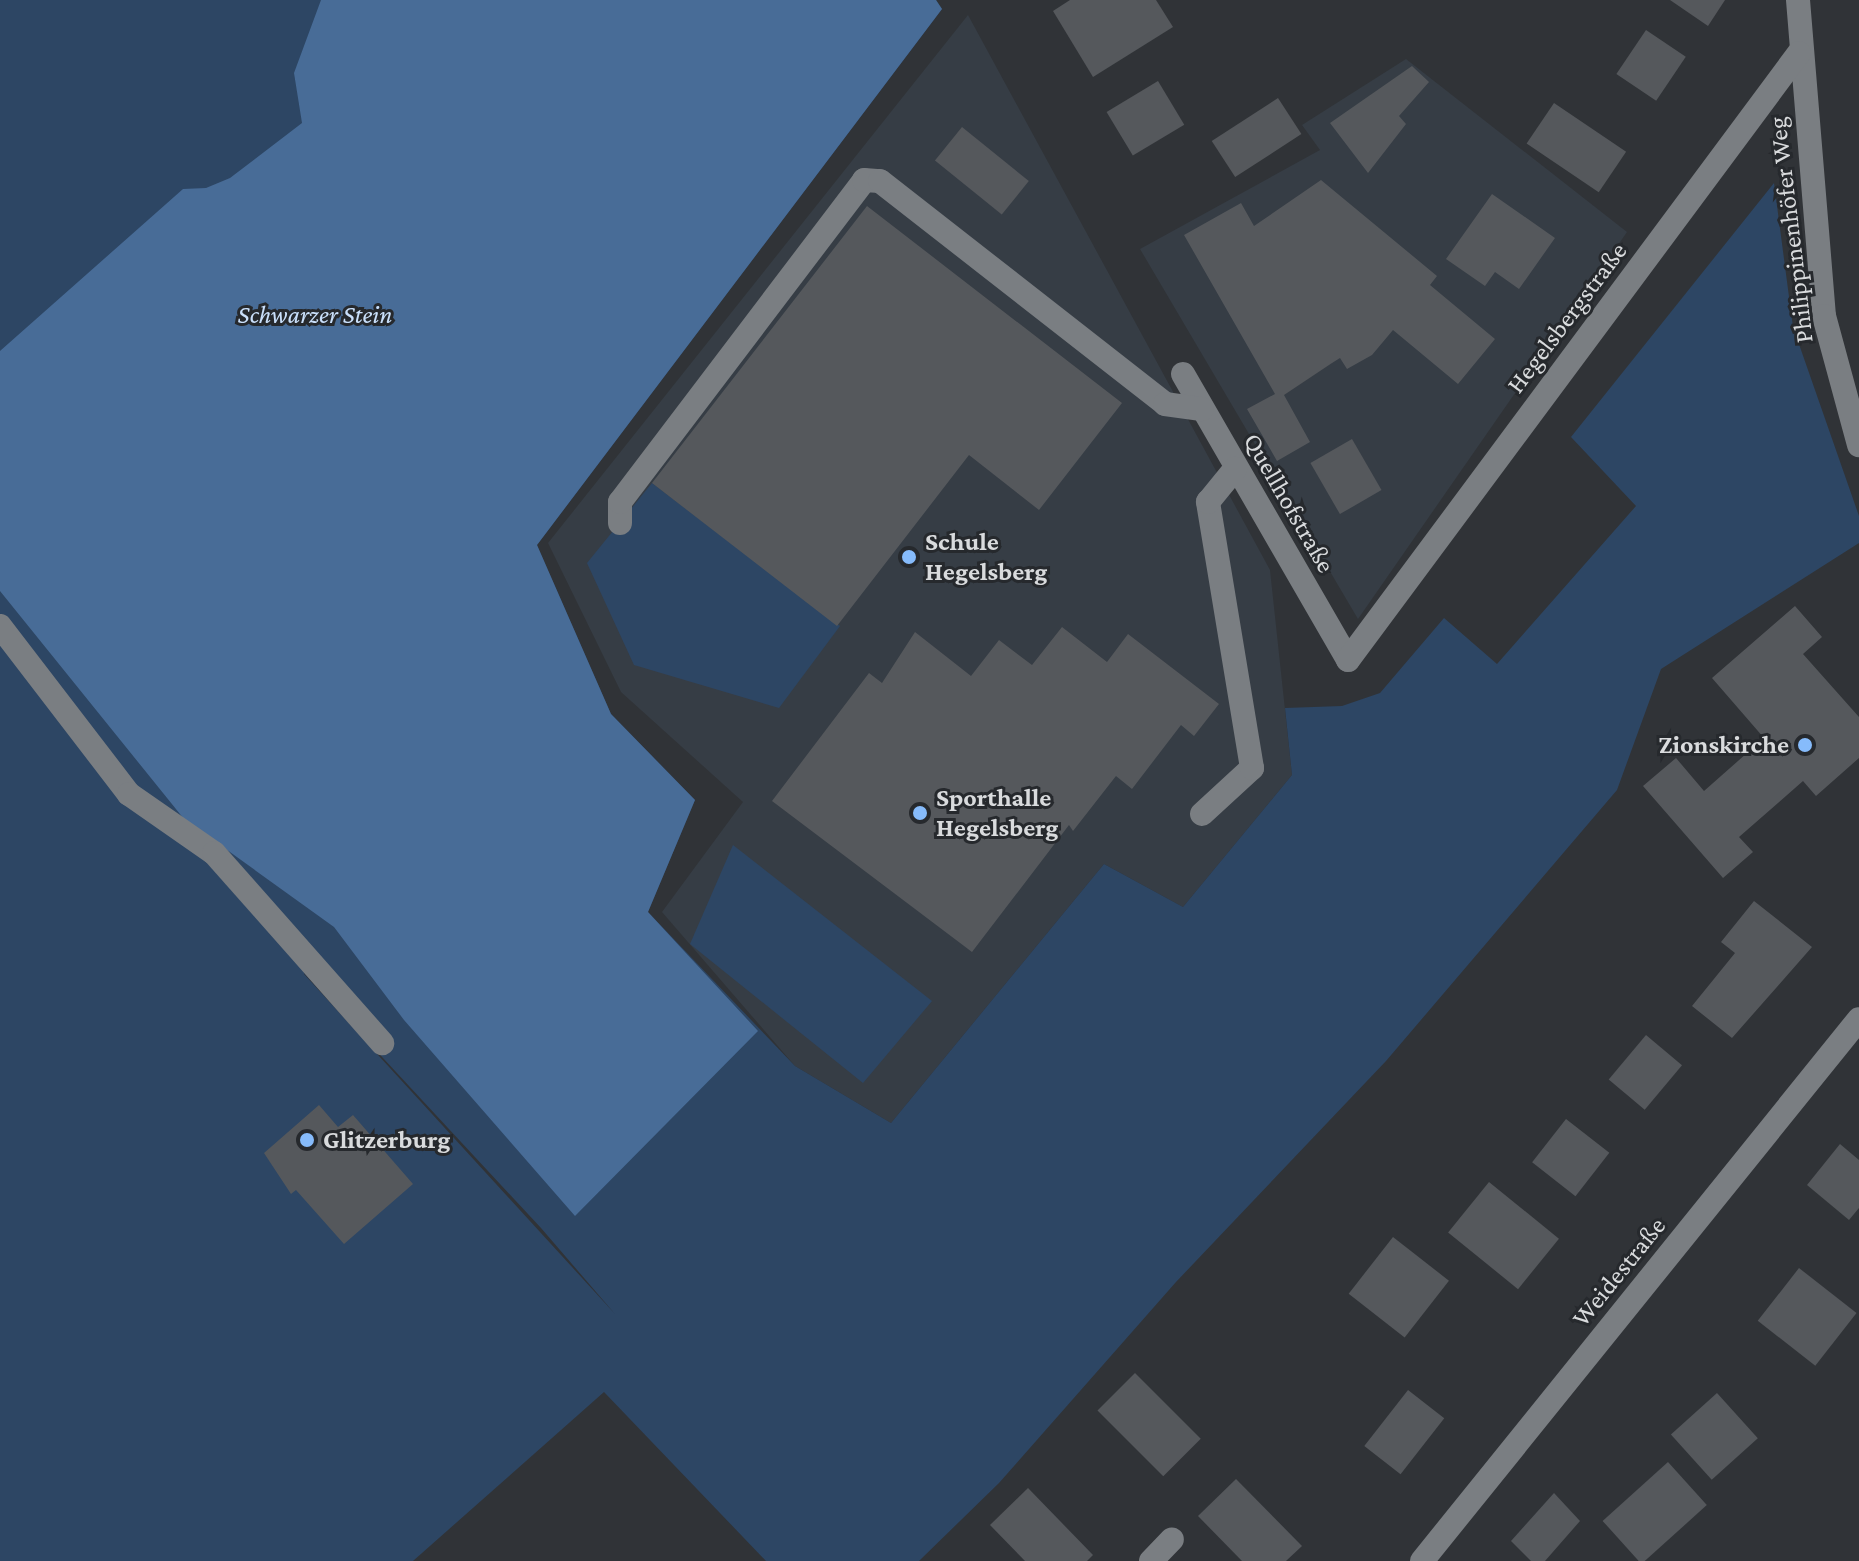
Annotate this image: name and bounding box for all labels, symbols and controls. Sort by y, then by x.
street label: Philippinenhöfer Weg [1762,115,1820,345]
street label: Hegelsbergstraße [1500,236,1634,400]
park label: Schwarzer Stein [238,299,392,331]
street label: Quellhofstraße [1236,428,1342,578]
place label: Schule Hegelsberg [925,526,1047,588]
marker: Schule Hegelsberg [900,548,918,566]
place label: Zionskirche [1658,729,1789,761]
marker: Zionskirche [1796,736,1814,754]
place label: Sporthalle Hegelsberg [936,782,1058,844]
marker: Sporthalle Hegelsberg [911,804,929,822]
place label: Glitzerburg [323,1124,450,1156]
marker: Glitzerburg [298,1131,316,1149]
street label: Weidestraße [1565,1211,1673,1333]

